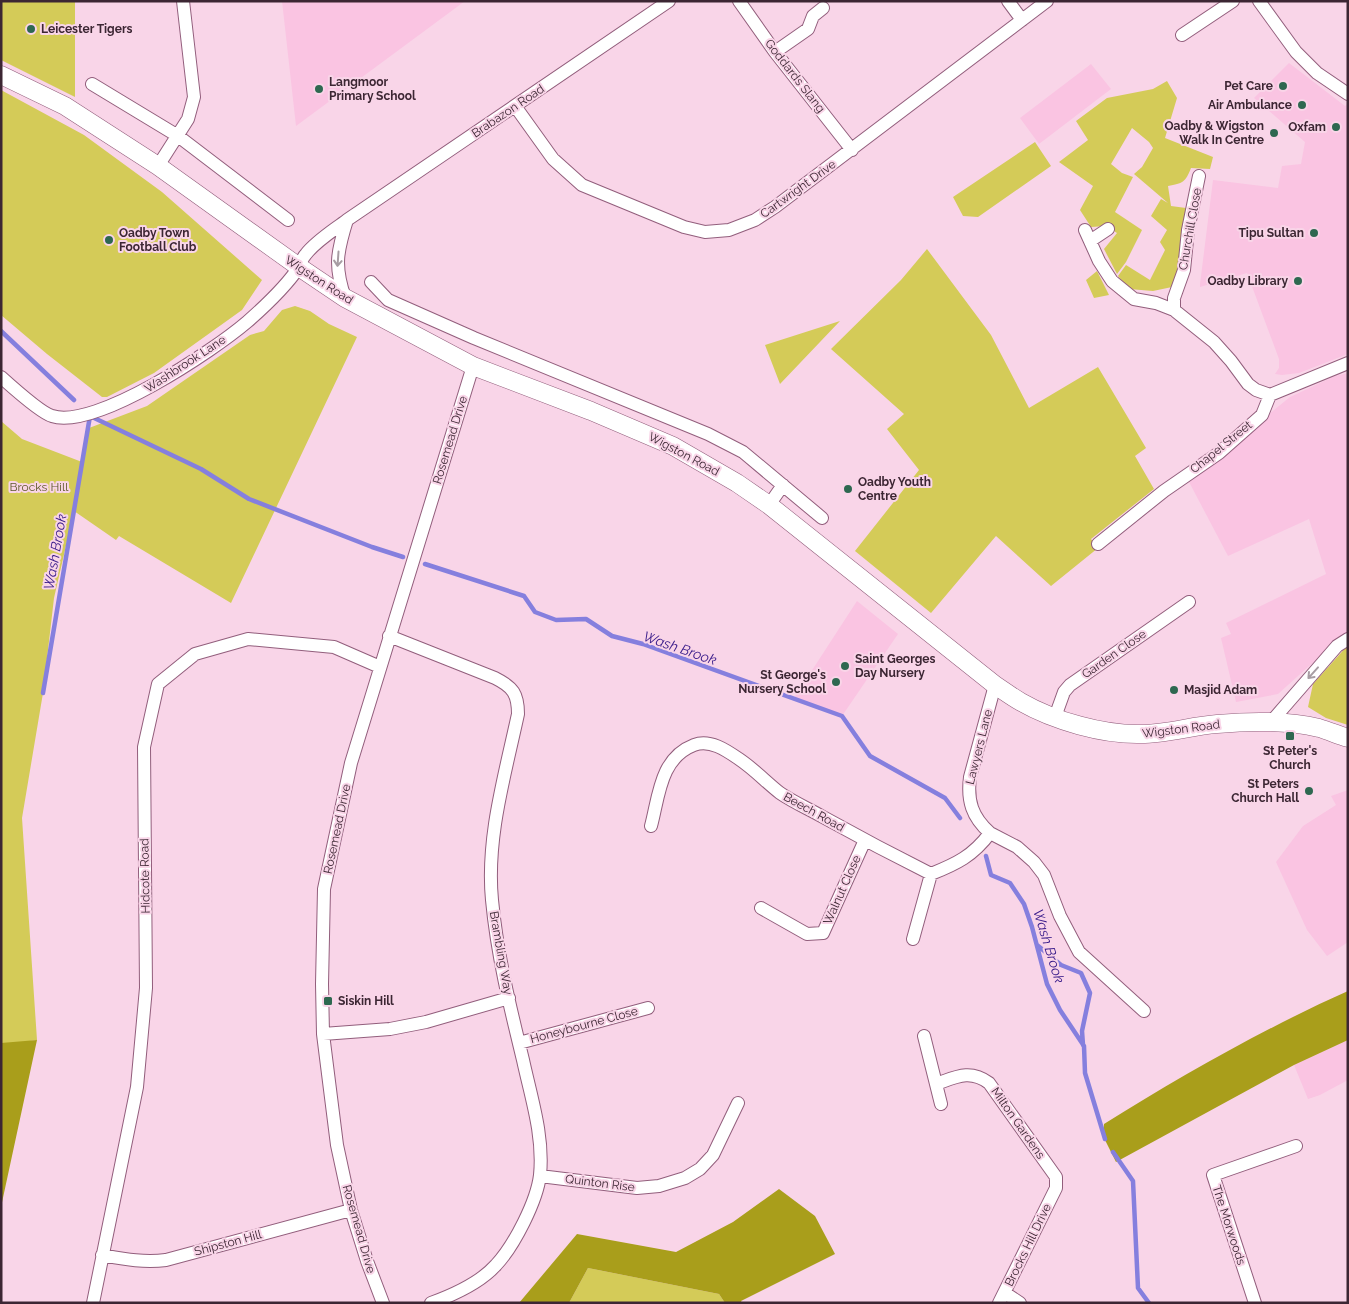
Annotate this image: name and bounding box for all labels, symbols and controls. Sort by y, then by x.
place label: Leicester Tigers [41,22,133,36]
marker: Leicester Tigers [25,23,37,35]
street label: Goddards Slang [762,37,828,115]
place label: Langmoor Primary School [329,75,416,103]
place label: Pet Care [1224,79,1273,93]
marker: Pet Care [1277,80,1289,92]
street label: Brabazon Road [469,82,547,140]
marker: Langmoor Primary School [313,83,325,95]
place label: Air Ambulance [1208,98,1292,112]
marker: Air Ambulance [1296,99,1308,111]
place label: Oadby & Wigston Walk In Centre [1165,119,1264,147]
place label: Oxfam [1288,120,1326,134]
marker: Oxfam [1330,121,1342,133]
marker: Oadby & Wigston Walk In Centre [1268,127,1280,139]
street label: Cartwright Drive [758,157,838,221]
street label: Churchill Close [1176,187,1204,271]
place label: Oadby Town Football Club [119,226,197,254]
place label: Tipu Sultan [1238,226,1304,240]
marker: Tipu Sultan [1308,227,1320,239]
marker: Oadby Town Football Club [103,234,115,246]
one-way arrow [333,251,343,267]
street label: Wigston Road [282,253,356,307]
place label: Oadby Library [1207,274,1288,288]
marker: Oadby Library [1292,275,1304,287]
street label: Washbrook Lane [142,333,228,395]
street label: Rosemead Drive [430,394,470,486]
street label: Chapel Street [1187,418,1255,476]
street label: Wigston Road [646,429,722,479]
place label: Oadby Youth Centre [858,475,931,503]
park label: Brocks Hill [10,480,69,494]
marker: Oadby Youth Centre [842,483,854,495]
water label: Wash Brook [40,512,70,591]
street label: Garden Close [1079,627,1149,681]
water label: Wash Brook [641,628,719,668]
place label: Saint Georges Day Nursery [855,652,936,680]
marker: Saint Georges Day Nursery [839,660,851,672]
one-way arrow [1307,666,1319,679]
place label: St George's Nursery School [738,668,826,696]
marker: St George's Nursery School [830,676,842,688]
place label: Masjid Adam [1184,683,1257,697]
marker: Masjid Adam [1168,684,1180,696]
street label: Lawyers Lane [963,708,995,786]
street label: Wigston Road [1141,717,1221,741]
marker: St Peter's Church [1284,730,1296,742]
place label: St Peter's Church [1263,744,1317,772]
place label: St Peters Church Hall [1231,777,1299,805]
street label: Rosemead Drive [321,783,353,875]
marker: St Peters Church Hall [1303,785,1315,797]
street label: Beech Road [781,790,847,834]
street label: Hidcote Road [137,838,153,914]
street label: Walnut Close [820,853,864,927]
water label: Wash Brook [1030,907,1068,985]
street label: Brambling Way [487,910,515,996]
place label: Siskin Hill [338,994,394,1008]
marker: Siskin Hill [322,995,334,1007]
street label: Honeybourne Close [529,1004,639,1046]
street label: Milton Gardens [988,1085,1048,1162]
street label: Quinton Rise [564,1172,636,1194]
street label: Rosemead Drive [340,1183,378,1275]
street label: The Morwoods [1209,1183,1249,1267]
street label: Brocks Hill Drive [1002,1201,1054,1289]
street label: Shipston Hill [193,1227,264,1259]

